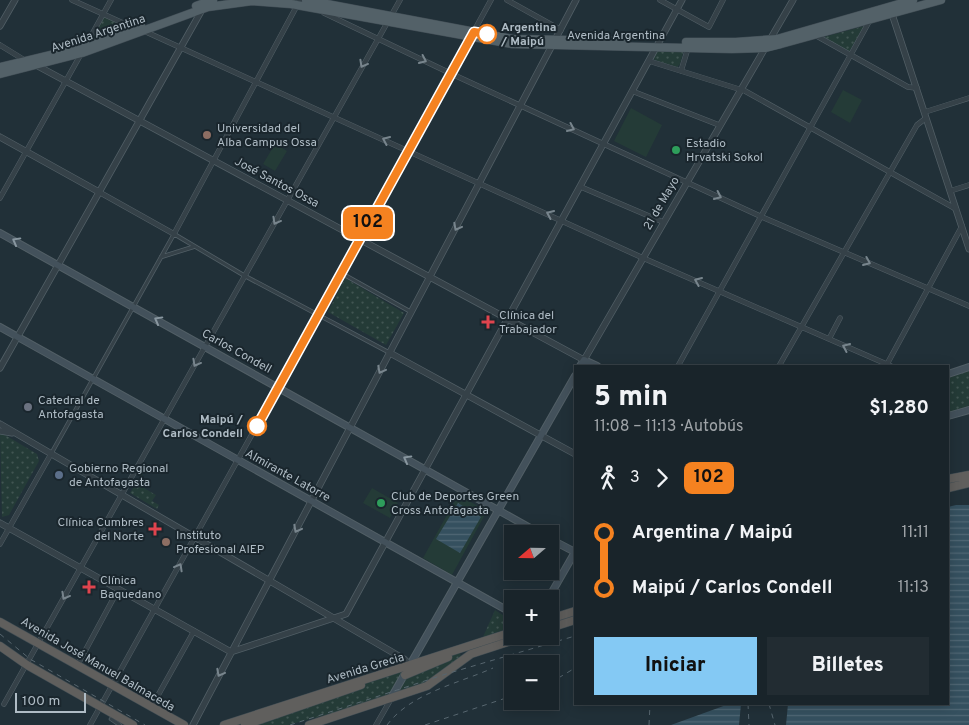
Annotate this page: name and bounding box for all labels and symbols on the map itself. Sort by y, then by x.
street label: Avenida Argentina [49,11,148,57]
place label: Argentina / Maipú [500,20,556,50]
marker: Argentina / Maipú [477,24,497,44]
street label: Avenida Argentina [567,28,665,44]
one-way arrow [418,54,427,65]
one-way arrow [360,59,370,68]
place label: Universidad del Alba Campus Ossa [217,121,317,151]
one-way arrow [566,122,575,133]
marker: Universidad del Alba Campus Ossa [201,129,213,141]
one-way arrow [382,135,391,146]
place label: Estadio Hrvatski Sokol [686,136,763,166]
marker: Estadio Hrvatski Sokol [670,144,682,156]
street label: José Santos Ossa [232,154,322,212]
street label: 21 de Mayo [640,174,684,233]
one-way arrow [713,190,722,201]
line badge: 102 [339,207,397,239]
one-way arrow [546,210,555,221]
one-way arrow [272,216,282,225]
one-way arrow [453,221,463,230]
one-way arrow [12,238,21,248]
one-way arrow [862,256,871,267]
one-way arrow [694,276,703,287]
place label: Clínica del Trabajador [499,308,557,338]
marker: Clínica del Trabajador [481,315,495,329]
one-way arrow [154,317,163,327]
street label: Carlos Condell [199,326,274,378]
one-way arrow [842,342,851,353]
one-way arrow [192,358,202,367]
one-way arrow [377,365,387,374]
place label: Catedral de Antofagasta [38,393,104,423]
marker: Catedral de Antofagasta [22,401,34,413]
place label: Maipú / Carlos Condell [162,412,244,442]
marker: Maipú / Carlos Condell [247,416,267,436]
street label: Almirante Latorre [242,446,333,506]
one-way arrow [403,455,412,465]
place label: Gobierno Regional de Antofagasta [69,461,168,491]
marker: Gobierno Regional de Antofagasta [53,469,65,481]
place label: Club de Deportes Green Cross Antofagasta [391,489,519,519]
marker: Club de Deportes Green Cross Antofagasta [375,497,387,509]
place label: Clínica Cumbres del Norte [57,515,144,545]
marker: Clínica Cumbres del Norte [148,522,162,536]
one-way arrow [293,524,303,533]
north arrow [504,525,559,580]
place label: Instituto Profesional AIEP [176,528,265,558]
marker: Instituto Profesional AIEP [160,536,172,548]
one-way arrow [172,564,182,573]
place label: Clínica Baquedano [100,573,162,603]
marker: Clínica Baquedano [82,580,96,594]
one-way arrow [62,591,72,600]
street label: Avenida José Manuel Balmaceda [18,614,177,716]
street label: Avenida Grecia [324,650,406,688]
one-way arrow [217,667,227,676]
scale bar [15,690,86,713]

